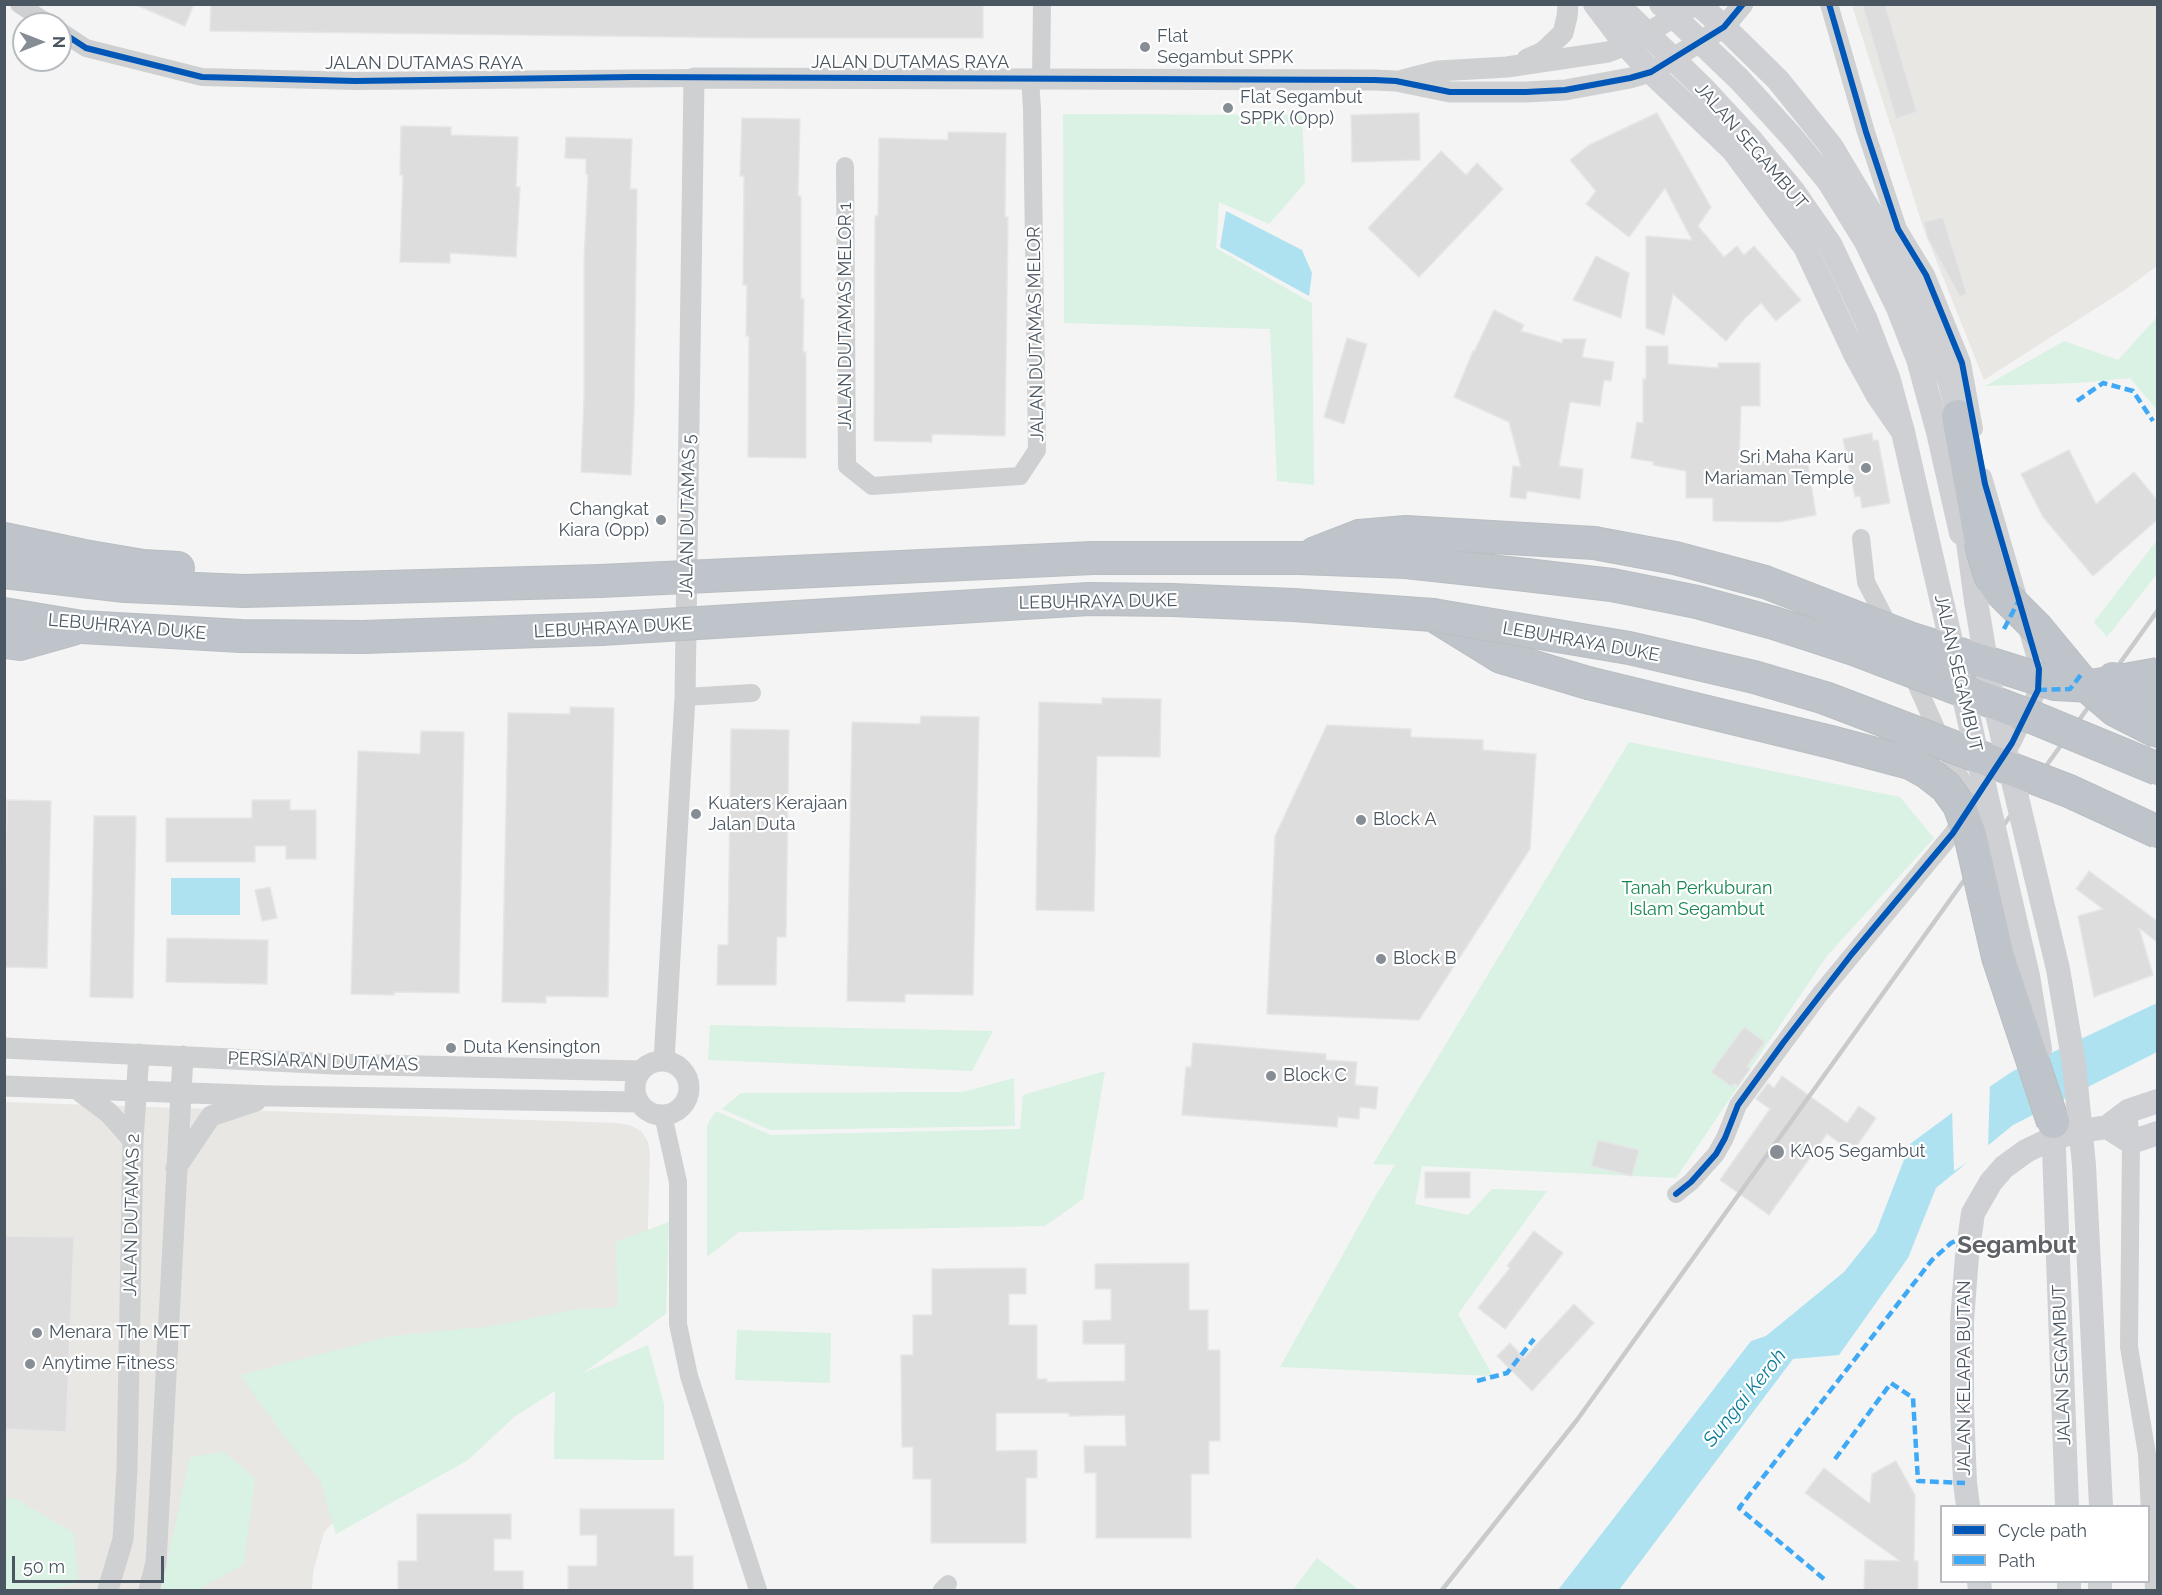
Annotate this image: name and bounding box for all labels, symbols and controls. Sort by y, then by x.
north arrow [12,12,72,72]
place label: Flat Segambut SPPK [1157,26,1293,68]
text: N [49,36,68,48]
marker: Flat Segambut SPPK [1138,40,1152,54]
street label: JALAN DUTAMAS RAYA [811,52,1009,74]
street label: JALAN DUTAMAS RAYA [325,53,523,75]
street label: JALAN SEGAMBUT [1690,78,1812,214]
place label: Flat Segambut SPPK (Opp) [1240,87,1363,130]
marker: Flat Segambut SPPK (Opp) [1221,101,1235,115]
street label: JALAN DUTAMAS MELOR 1 [835,202,857,430]
street label: JALAN DUTAMAS MELOR [1023,226,1049,442]
street label: JALAN DUTAMAS 5 [676,434,700,598]
place label: Sri Maha Karu Mariaman Temple [1704,447,1854,490]
marker: Sri Maha Karu Mariaman Temple [1859,461,1873,475]
place label: Changkat Kiara (Opp) [558,499,649,542]
marker: Changkat Kiara (Opp) [654,513,668,527]
street label: LEBUHRAYA DUKE [1018,590,1178,614]
street label: JALAN SEGAMBUT [1929,592,1987,754]
street label: LEBUHRAYA DUKE [47,609,207,645]
street label: LEBUHRAYA DUKE [533,613,693,643]
street label: LEBUHRAYA DUKE [1501,618,1661,666]
place label: Kuaters Kerajaan Jalan Duta [708,793,848,836]
marker: Kuaters Kerajaan Jalan Duta [689,807,703,821]
place label: Block A [1373,809,1437,831]
marker: Block A [1354,813,1368,827]
park label: Tanah Perkuburan Islam Segambut [1622,878,1772,920]
place label: Block B [1393,948,1457,970]
marker: Block B [1374,952,1388,966]
place label: Duta Kensington [463,1037,600,1059]
marker: Duta Kensington [444,1041,458,1055]
street label: PERSIARAN DUTAMAS [227,1048,419,1076]
place label: Block C [1283,1065,1347,1087]
marker: Block C [1264,1069,1278,1083]
street label: JALAN DUTAMAS 2 [120,1133,144,1297]
place label: KA05 Segambut [1790,1141,1926,1163]
marker: KA05 Segambut [1768,1143,1786,1161]
district label: Segambut [1957,1232,2077,1260]
street label: JALAN KELAPA BUTAN [1954,1280,1976,1476]
street label: JALAN SEGAMBUT [2048,1284,2076,1446]
place label: Menara The MET [49,1322,191,1344]
marker: Menara The MET [30,1326,44,1340]
water label: Sungai Keroh [1698,1344,1792,1452]
place label: Anytime Fitness [42,1353,175,1375]
marker: Anytime Fitness [23,1357,37,1371]
legend [1940,1505,2150,1583]
text: Cycle path [1998,1520,2087,1541]
scale bar [15,1544,166,1582]
text: Path [1998,1550,2035,1571]
text: 50 m [23,1556,65,1577]

